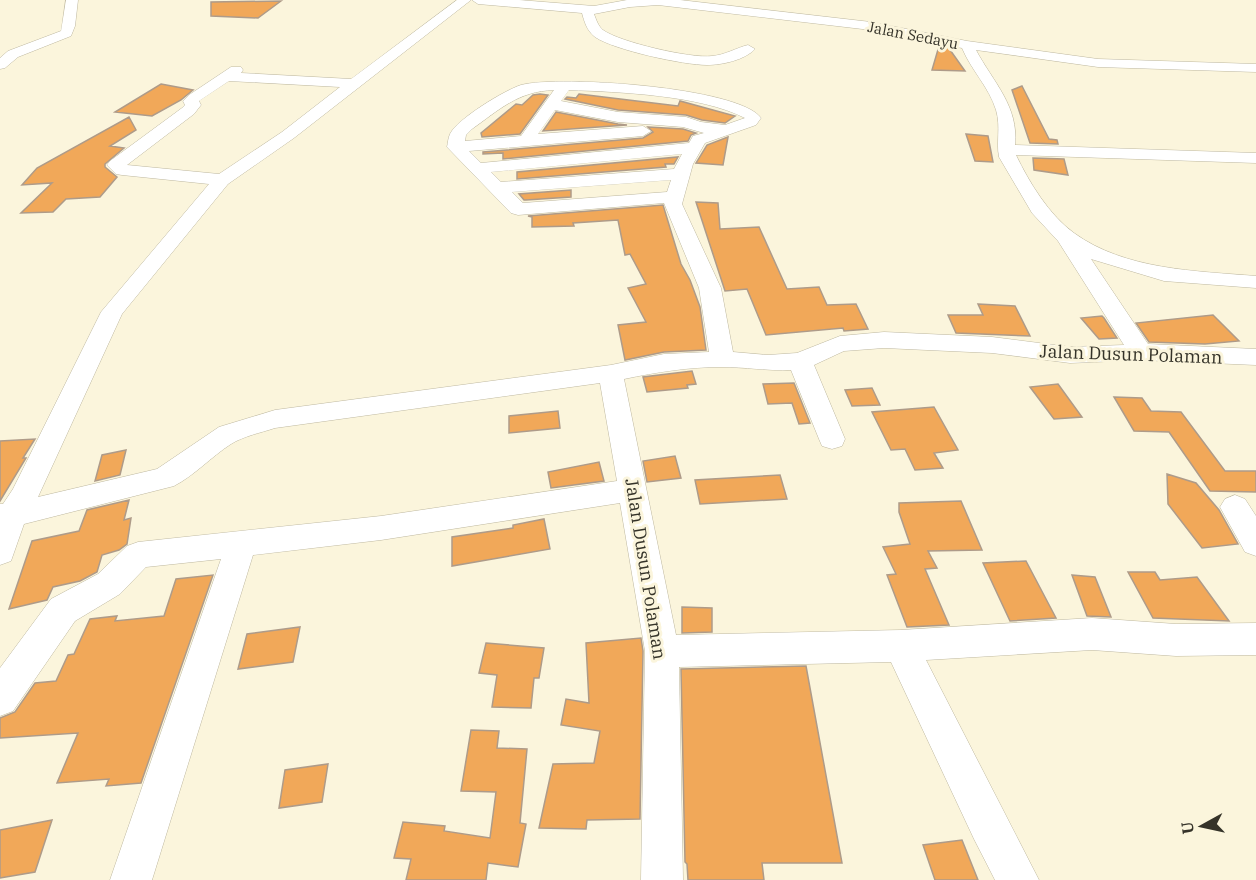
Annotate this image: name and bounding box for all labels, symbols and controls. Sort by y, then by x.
street label: Jalan Sedayu [866,17,960,53]
street label: Jalan Dusun Polaman [1039,339,1223,369]
street label: Jalan Dusun Polaman [620,477,672,661]
north arrow [1172,796,1232,856]
text: U [1176,821,1198,836]

